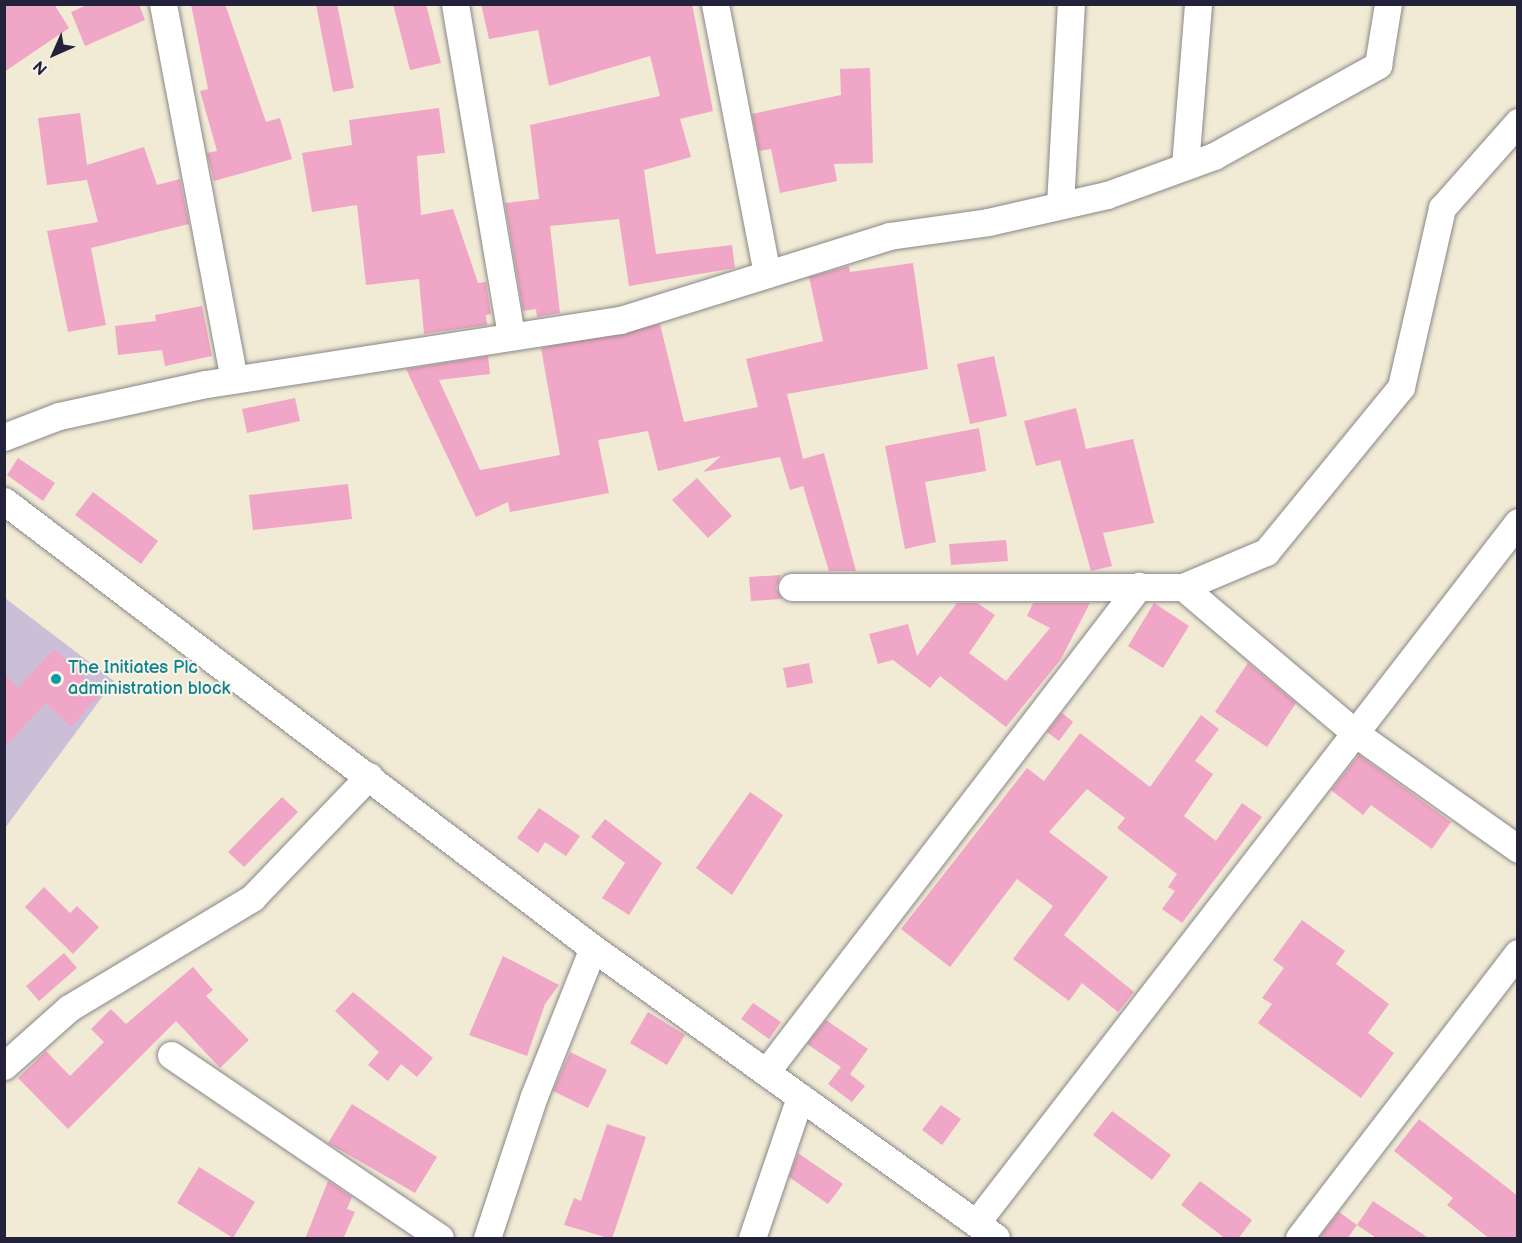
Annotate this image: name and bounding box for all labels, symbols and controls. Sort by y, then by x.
north arrow [24,24,84,84]
text: N [30,56,52,78]
place label: The Initiates Plc administration block [68,658,230,700]
marker: The Initiates Plc administration block [49,672,63,686]

